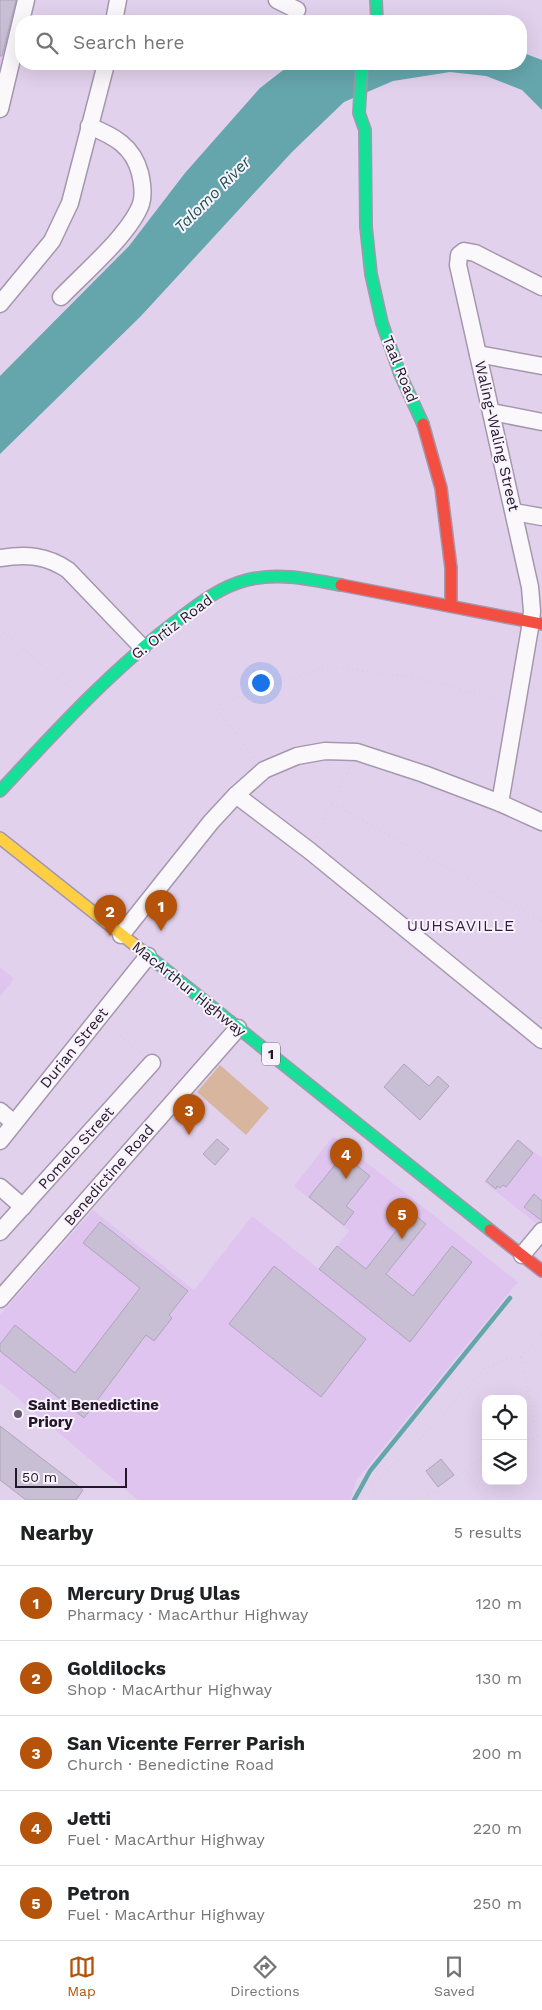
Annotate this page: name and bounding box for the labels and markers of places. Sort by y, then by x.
pin: 1 [145,890,177,931]
pin: 2 [94,895,126,936]
pin: 3 [173,1094,205,1135]
pin: 4 [330,1138,362,1179]
pin: 5 [386,1198,418,1239]
place label: Saint Benedictine Priory [28,1396,159,1431]
marker: Saint Benedictine Priory [12,1408,24,1420]

